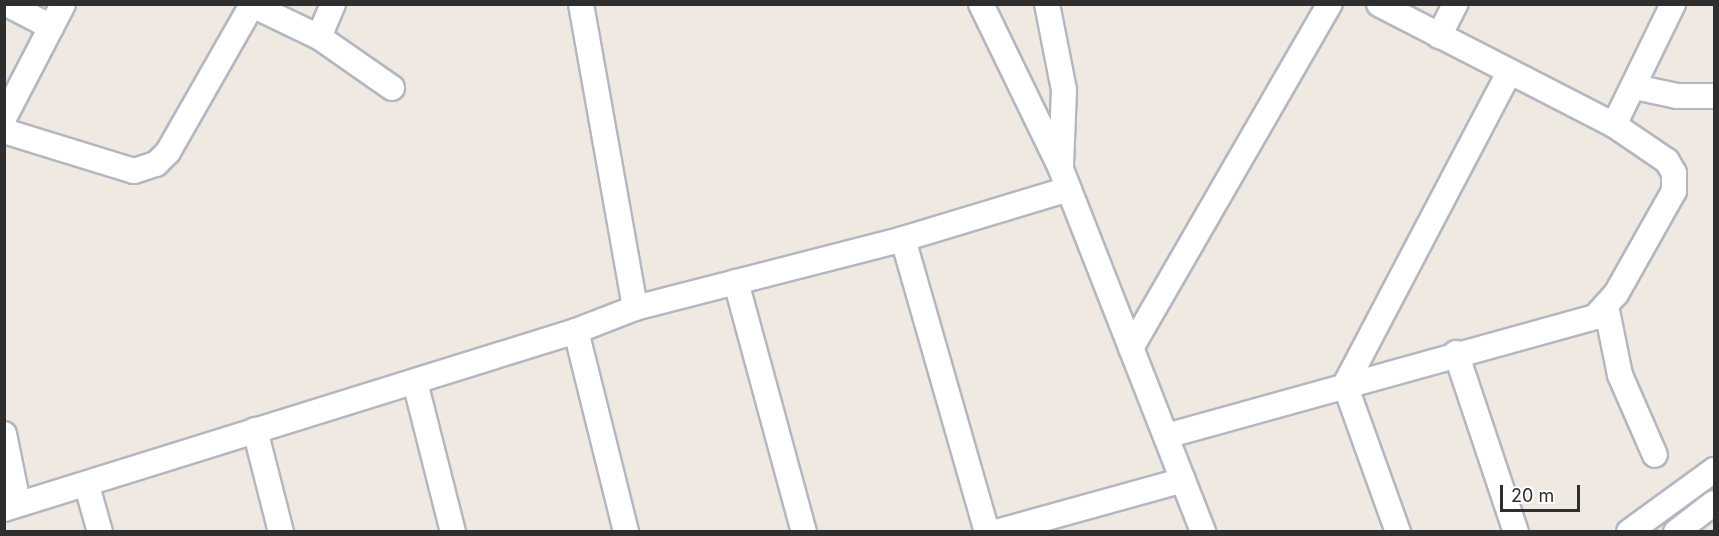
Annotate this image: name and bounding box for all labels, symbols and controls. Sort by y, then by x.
scale bar [1503,473,1582,511]
text: 20 m [1511,485,1554,506]

